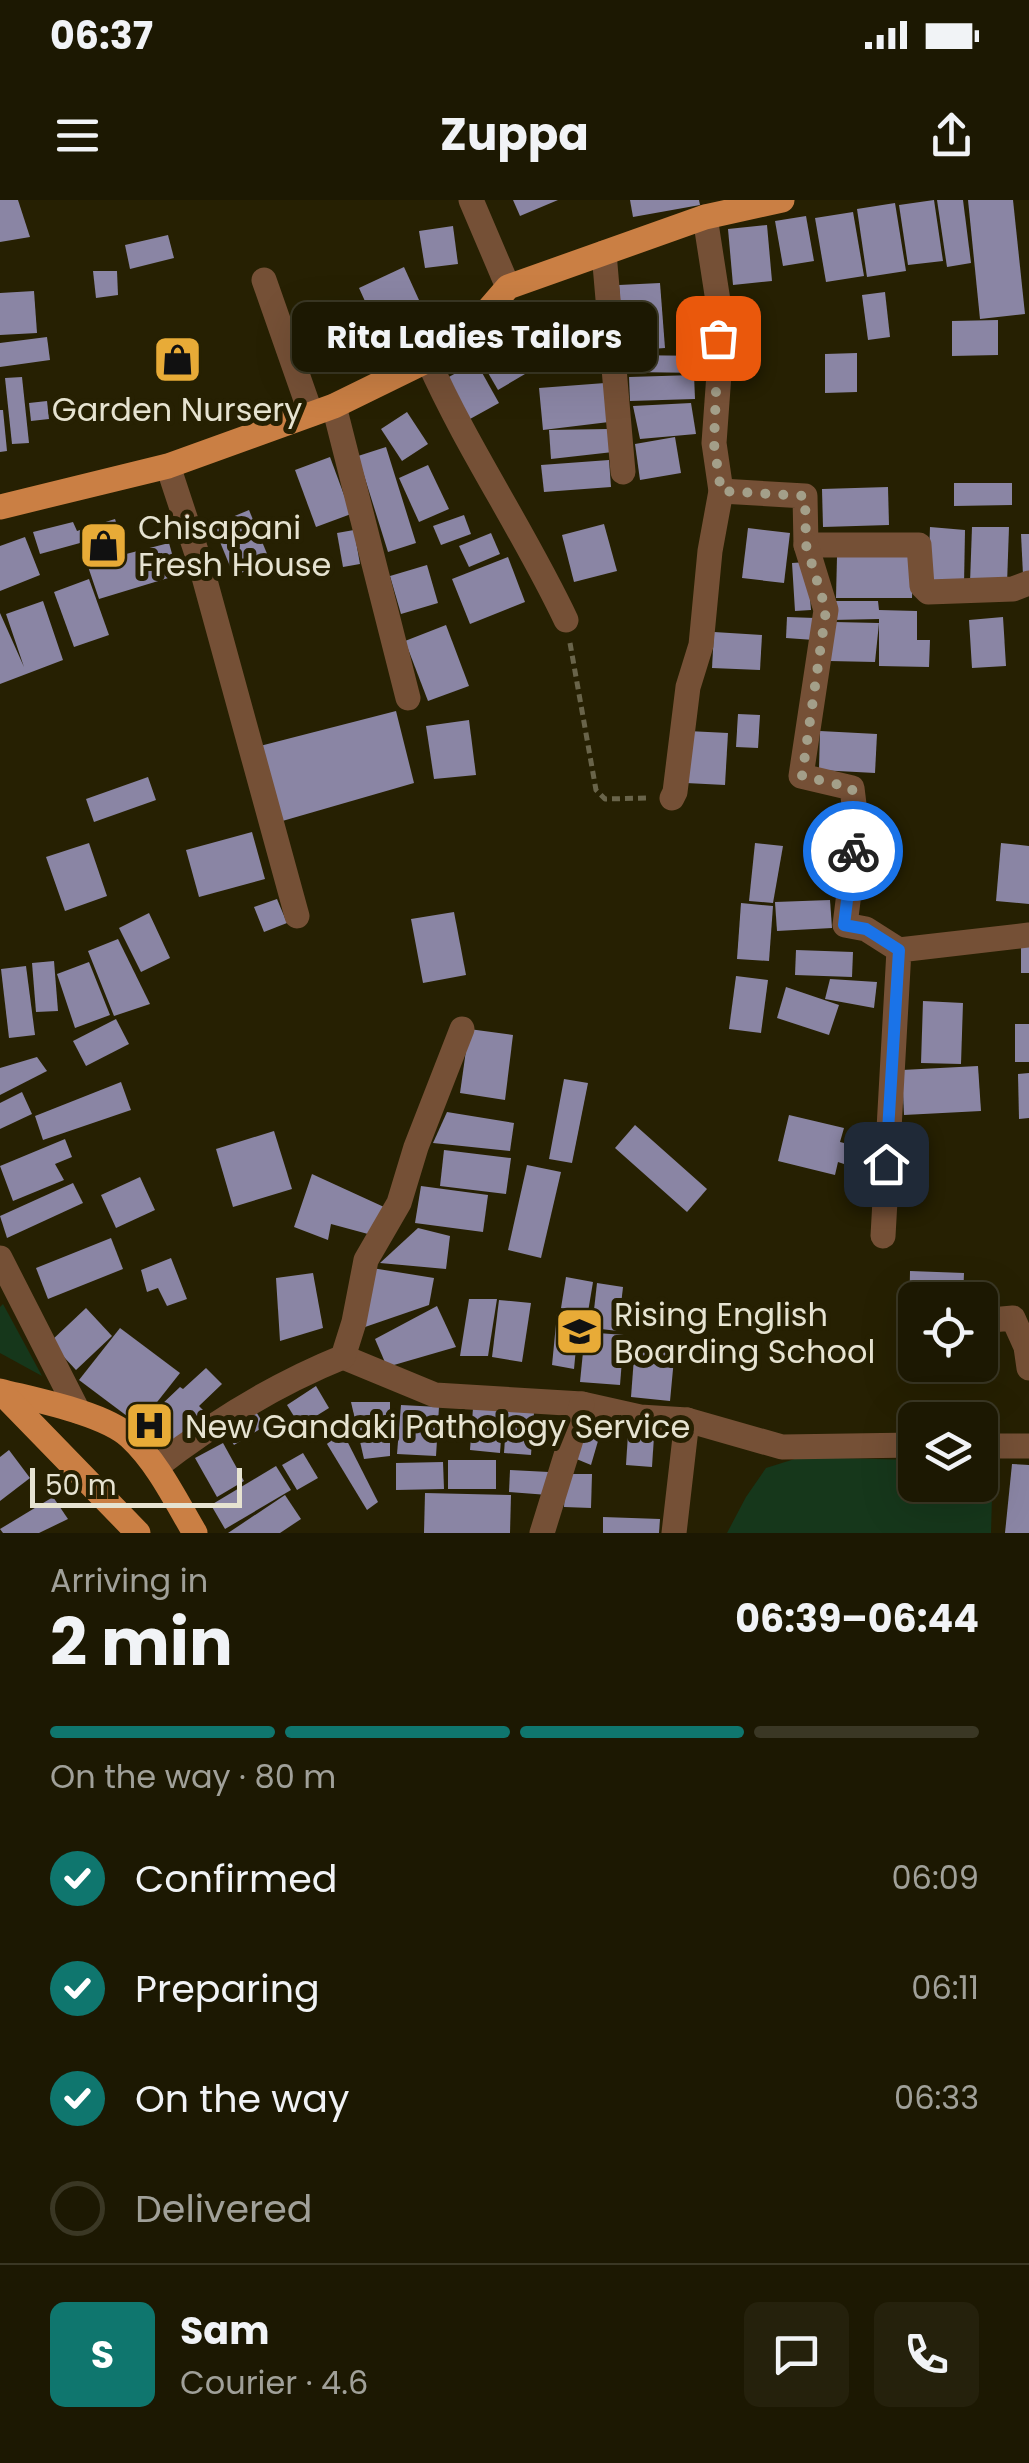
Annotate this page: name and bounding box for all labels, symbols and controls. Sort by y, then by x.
text: 06:37 [50,9,153,62]
text: Zuppa [440,103,589,166]
icon: menu [50,108,105,163]
icon: share [924,108,979,163]
pin [676,296,761,381]
callout: Rita Ladies Tailors [293,303,658,373]
icon: bag [691,311,746,366]
text: Rita Ladies Tailors [327,314,622,359]
shop icon: Garden Nursery [151,333,203,385]
place label: Garden Nursery [52,387,302,432]
place label: Chisapani Fresh House [138,505,331,587]
shop icon: Chisapani Fresh House [77,519,129,571]
courier [803,801,903,901]
icon: bike [826,824,881,879]
pin [844,1122,929,1207]
icon: home [859,1137,914,1192]
map controls [898,1282,998,1502]
button: locate [898,1282,998,1382]
place label: Rising English Boarding School [614,1292,875,1374]
school or university icon: Rising English Boarding School [553,1306,605,1358]
hospital icon: New Gandaki Pathology Service [124,1400,176,1452]
button: layers [898,1402,998,1502]
place label: New Gandaki Pathology Service [185,1404,690,1449]
scale bar [30,1463,242,1508]
text: 50 m [45,1466,116,1505]
text: Arriving in [50,1558,208,1603]
text: 06:39–06:44 [735,1592,979,1645]
text: 2 min [50,1597,233,1688]
text: On the way · 80 m [50,1754,336,1799]
icon: check [50,1851,105,1906]
text: Confirmed [135,1852,337,1905]
text: 06:09 [892,1855,979,1900]
icon: check [50,1961,105,2016]
text: Preparing [135,1962,320,2015]
text: 06:11 [911,1965,979,2010]
icon: check [50,2071,105,2126]
text: On the way [135,2072,349,2125]
text: 06:33 [894,2075,979,2120]
text: Delivered [135,2182,312,2235]
button: chat [744,2302,849,2407]
button: phone [874,2302,979,2407]
text: Sam [180,2304,269,2357]
text: S [91,2328,114,2381]
text: Courier · 4.6 [180,2360,368,2405]

